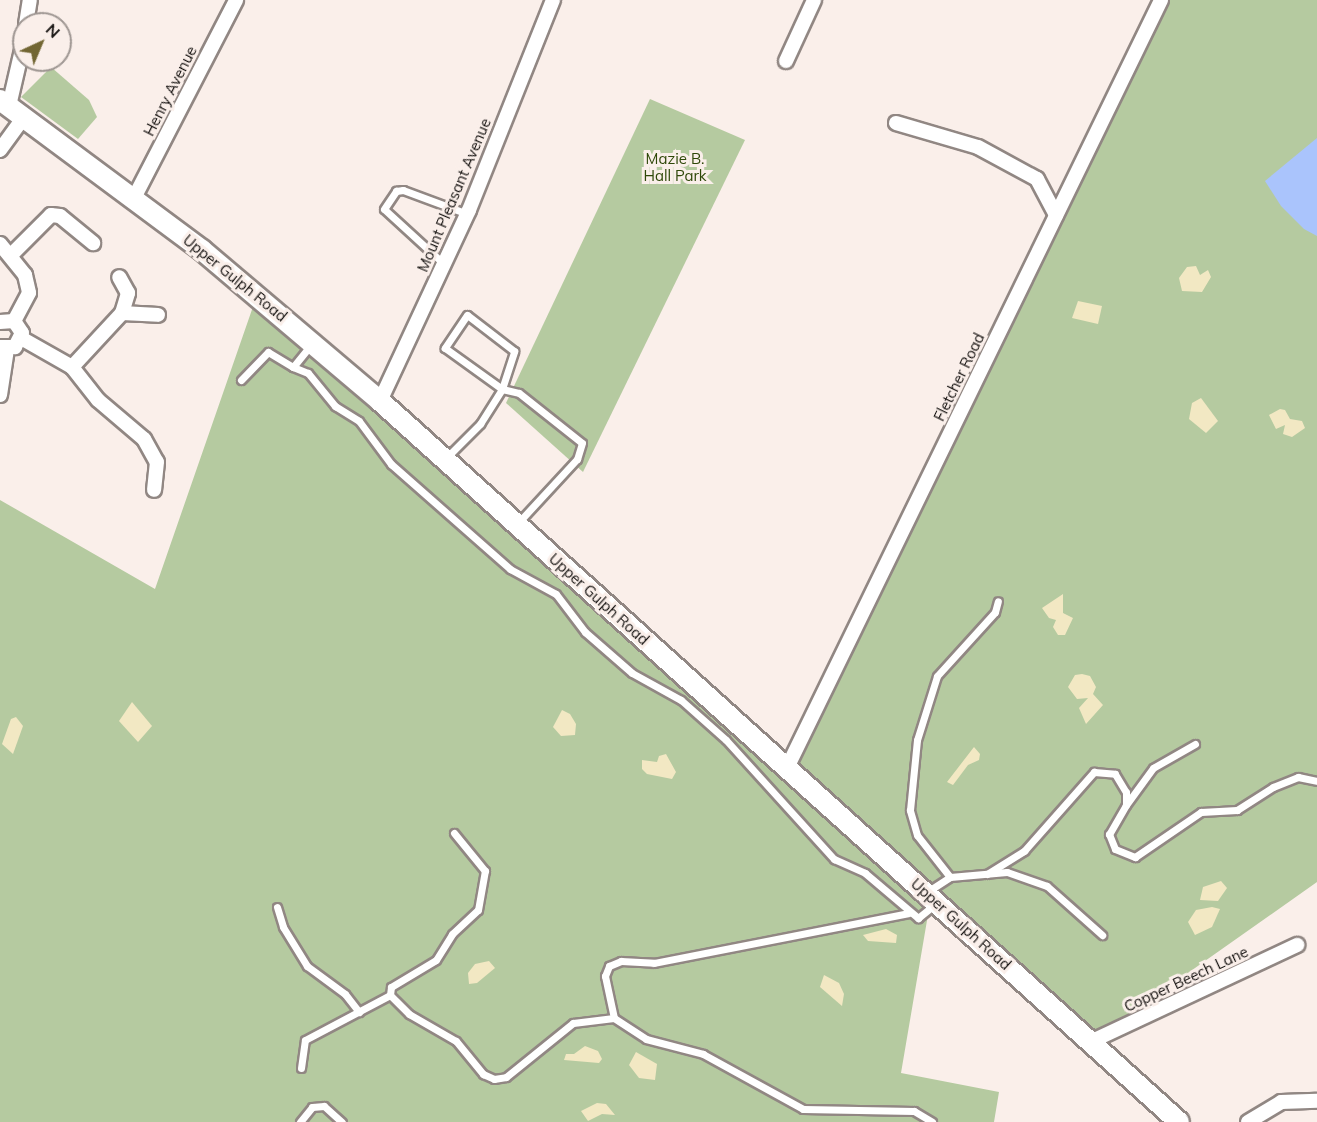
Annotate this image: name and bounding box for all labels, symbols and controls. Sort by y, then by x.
north arrow [12,12,72,72]
text: N [42,19,64,42]
street label: Henry Avenue [140,43,200,139]
street label: Mount Pleasant Avenue [413,115,495,275]
park label: Mazie B. Hall Park [643,149,707,184]
street label: Upper Gulph Road [180,231,290,325]
street label: Fletcher Road [930,330,988,424]
street label: Upper Gulph Road [545,549,653,649]
street label: Upper Gulph Road [907,874,1015,974]
street label: Copper Beech Lane [1121,942,1251,1016]

